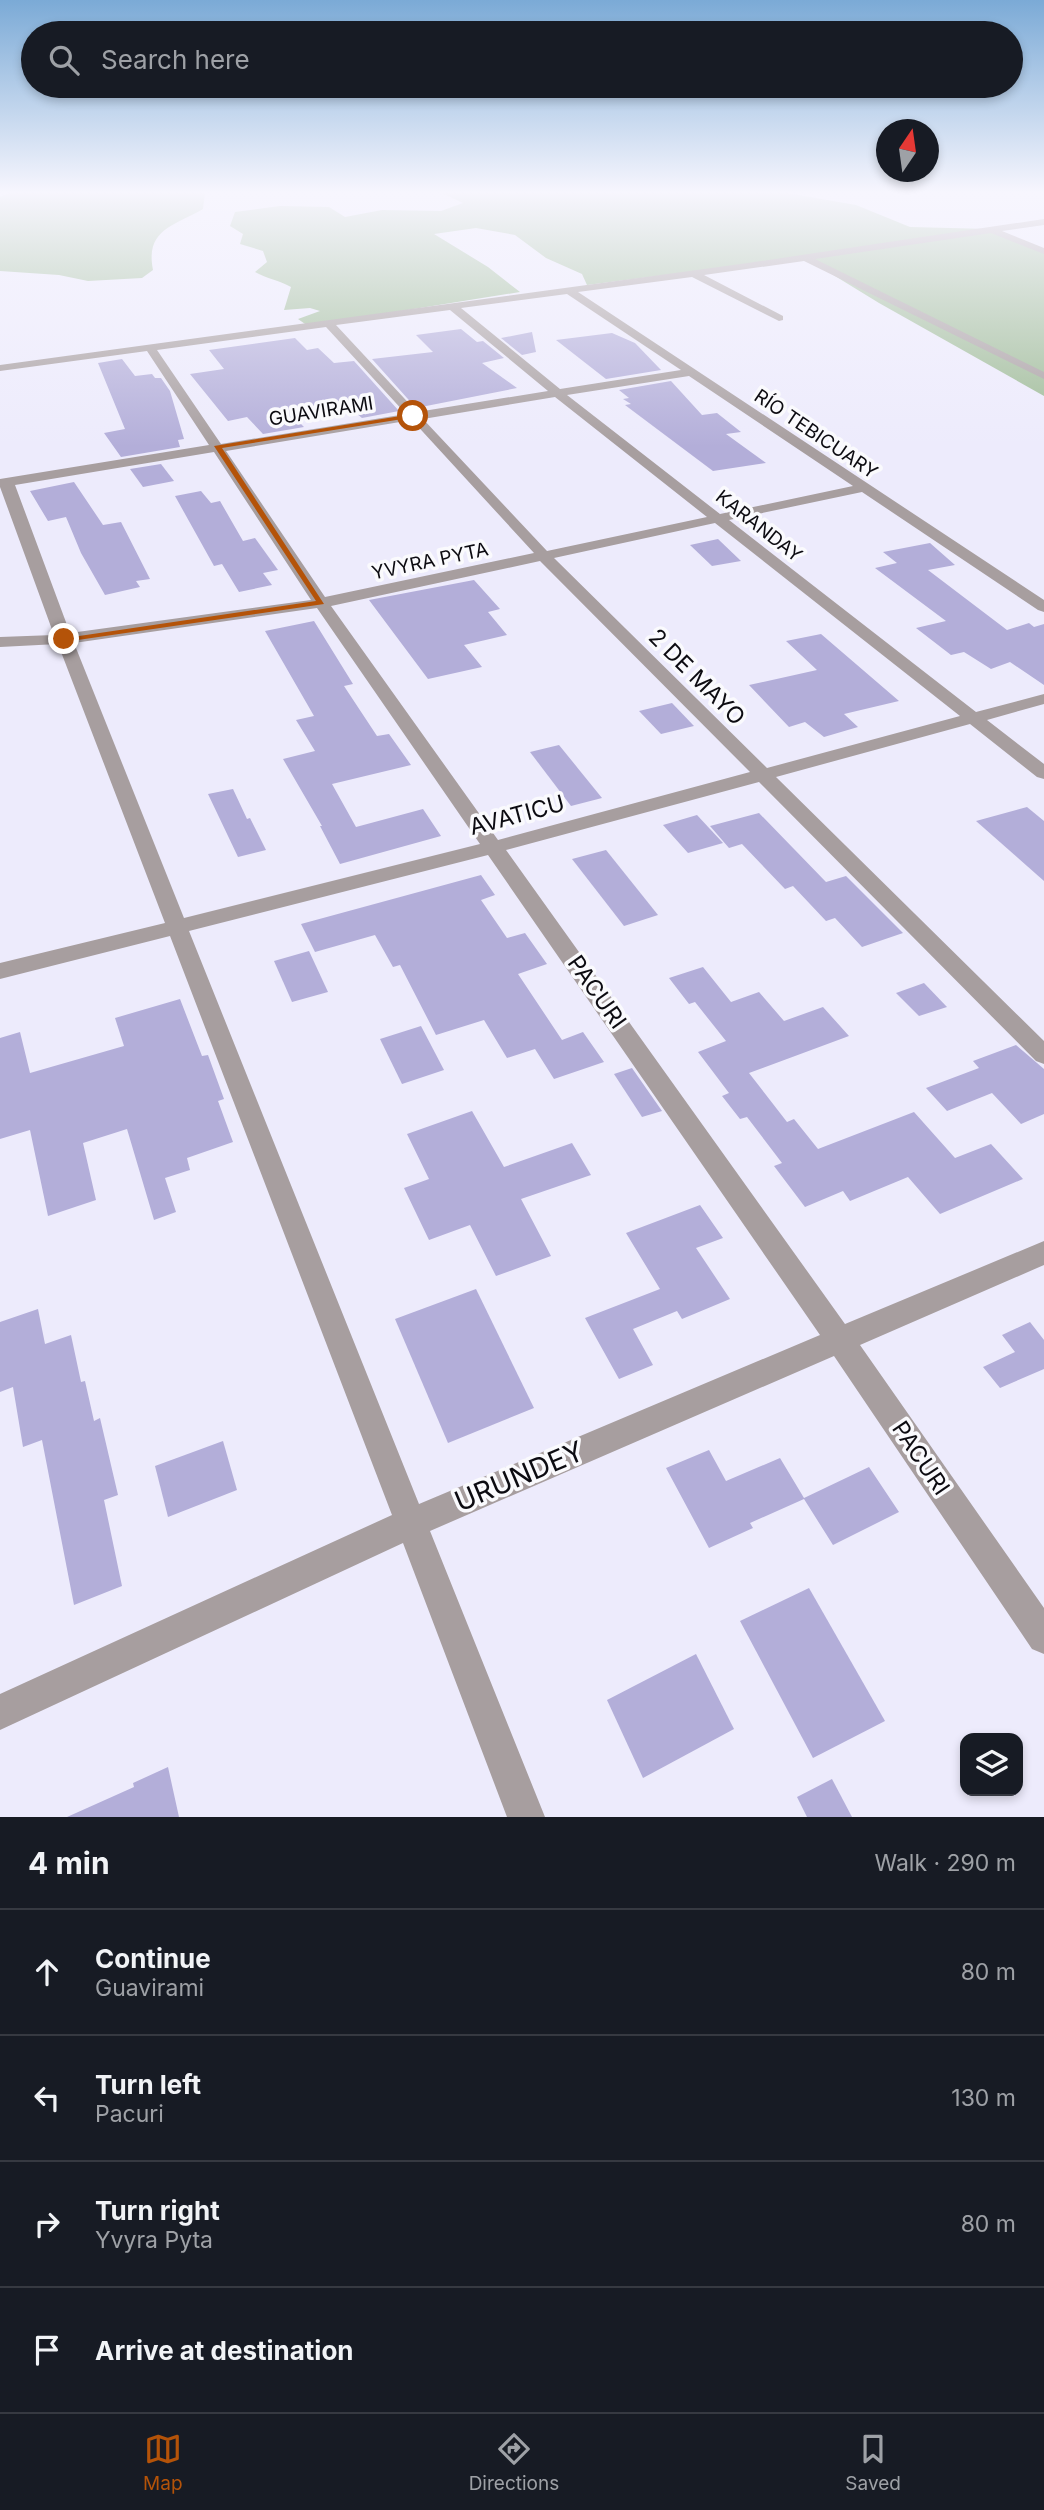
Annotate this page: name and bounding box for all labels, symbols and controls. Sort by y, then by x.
search box [21,21,1023,98]
icon: search [45,41,83,79]
text: Search here [101,44,250,75]
north arrow [876,119,939,182]
street label: RÍO TEBICUARY [750,383,883,484]
street label: GUAVIRAMI [267,391,375,431]
route start [397,400,428,431]
street label: KARANDAY [711,485,807,567]
street label: YVYRA PYTA [370,537,490,585]
route end [48,623,79,654]
street label: 2 DE MAYO [643,623,751,731]
street label: AVATICU [466,789,568,841]
street label: PACURI [562,950,632,1034]
street label: PACURI [886,1416,956,1500]
street label: URUNDEY [449,1434,589,1518]
map controls [960,1733,1023,1796]
button: layers [960,1733,1023,1796]
text: 4 min [28,1845,110,1881]
text: Walk · 290 m [874,1849,1016,1877]
text: Continue [95,1943,211,1974]
icon: ahead [28,1953,66,1991]
text: 80 m [961,1958,1016,1986]
text: Guavirami [95,1974,204,2002]
text: Turn left [95,2069,201,2100]
icon: left [28,2079,66,2117]
text: 130 m [951,2084,1016,2112]
text: Pacuri [95,2100,164,2128]
text: Turn right [95,2195,220,2226]
icon: right [28,2205,66,2243]
text: 80 m [961,2210,1016,2238]
text: Yvyra Pyta [95,2226,213,2254]
icon: arrive [28,2331,66,2369]
text: Arrive at destination [95,2335,354,2366]
tab: Map [143,2430,183,2495]
tab: Directions [469,2430,559,2495]
tab: Saved [845,2430,901,2495]

